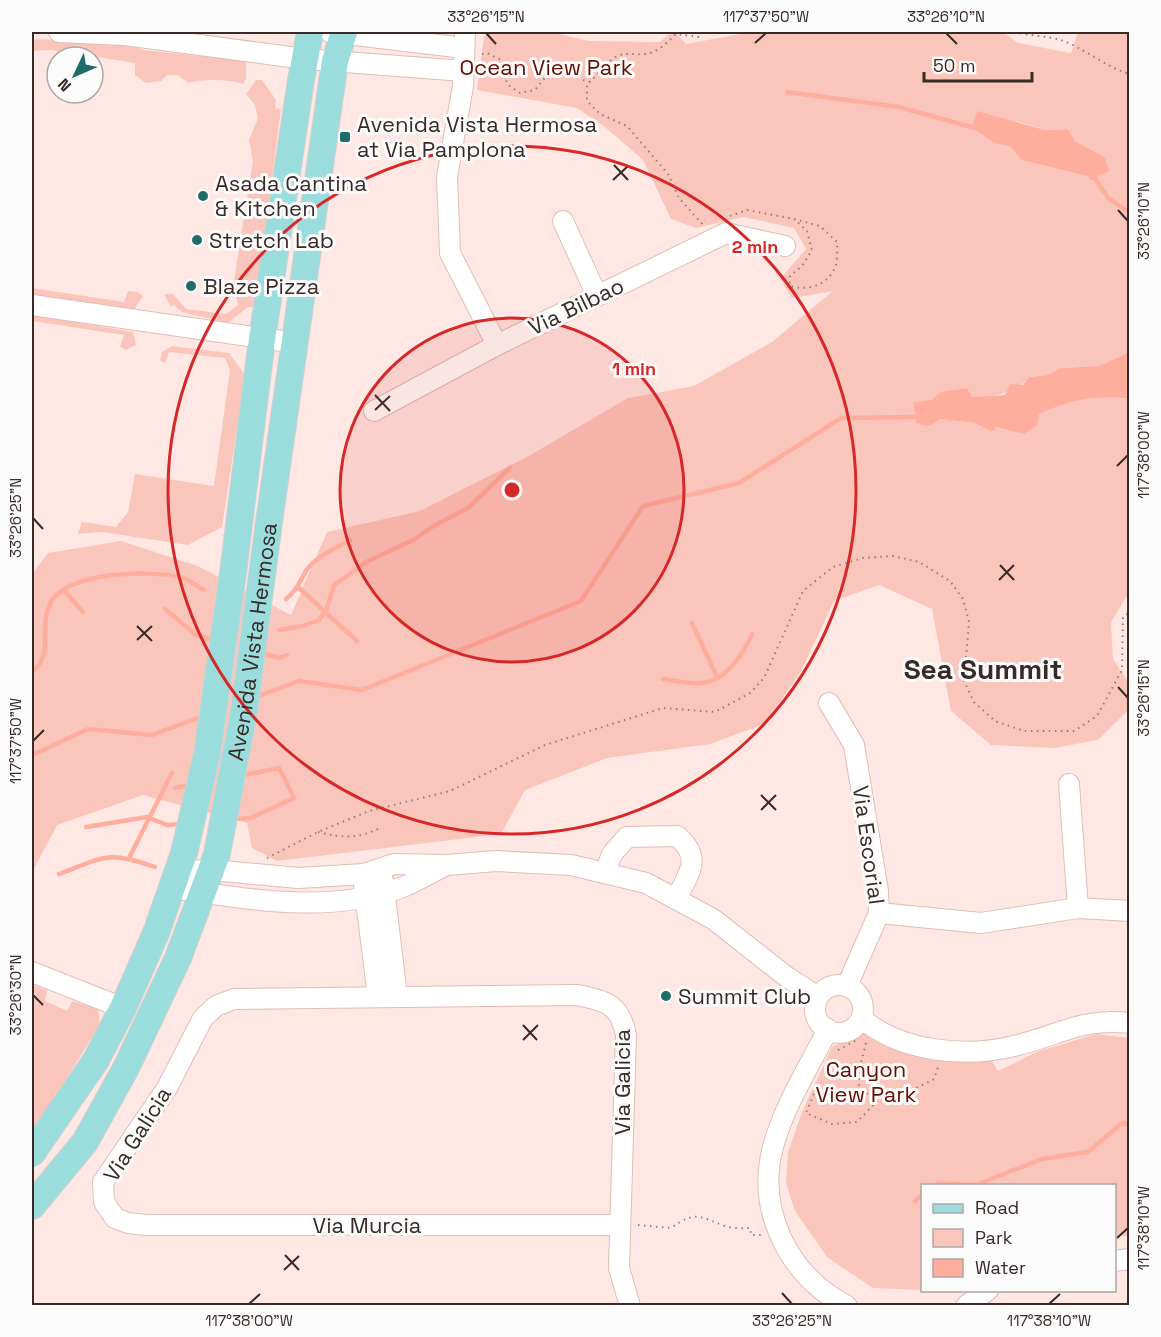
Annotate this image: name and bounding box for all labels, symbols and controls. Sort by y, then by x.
text: 33°26'15"N [447,7,525,26]
text: 117°37'50"W [723,7,809,26]
text: 33°26'10"N [907,7,985,26]
north arrow [45,45,105,105]
scale bar [924,45,1032,83]
park label: Ocean View Park [459,53,633,81]
text: 50 m [933,54,975,77]
text: N [53,74,76,96]
place label: Avenida Vista Hermosa at Via Pamplona [357,110,597,163]
marker: Avenida Vista Hermosa at Via Pamplona [338,130,352,144]
place label: Asada Cantina & Kitchen [215,169,367,222]
text: 33°26'10"N [1134,182,1153,260]
marker: Asada Cantina & Kitchen [196,189,210,203]
place label: Stretch Lab [209,226,334,254]
marker: Stretch Lab [190,233,204,247]
text: 2 min [732,235,778,258]
street label: Via Bilbao [524,271,628,341]
place label: Blaze Pizza [203,272,320,300]
marker: Blaze Pizza [184,279,198,293]
text: 1 min [612,357,656,380]
text: 117°38'00"W [1134,411,1153,499]
text: 33°26'25"N [6,478,25,558]
centre of rings [502,480,522,500]
street label: Avenida Vista Hermosa [221,520,283,763]
district label: Sea Summit [904,651,1062,687]
text: 33°26'15"N [1134,659,1153,737]
text: 117°37'50"W [6,698,25,784]
street label: Via Escorial [847,784,891,906]
text: 33°26'30"N [6,955,25,1035]
place label: Summit Club [678,982,811,1010]
marker: Summit Club [659,989,673,1003]
street label: Via Galicia [608,1028,636,1135]
park label: Canyon View Park [816,1055,917,1108]
street label: Via Galicia [97,1081,177,1187]
legend [921,1184,1116,1292]
text: 117°38'10"W [1134,1186,1153,1270]
text: Road [975,1196,1019,1219]
street label: Via Murcia [313,1211,422,1239]
text: Park [975,1226,1013,1249]
text: Water [975,1256,1026,1279]
text: 117°38'00"W [205,1311,293,1330]
text: 33°26'25"N [752,1311,832,1330]
text: 117°38'10"W [1007,1311,1091,1330]

